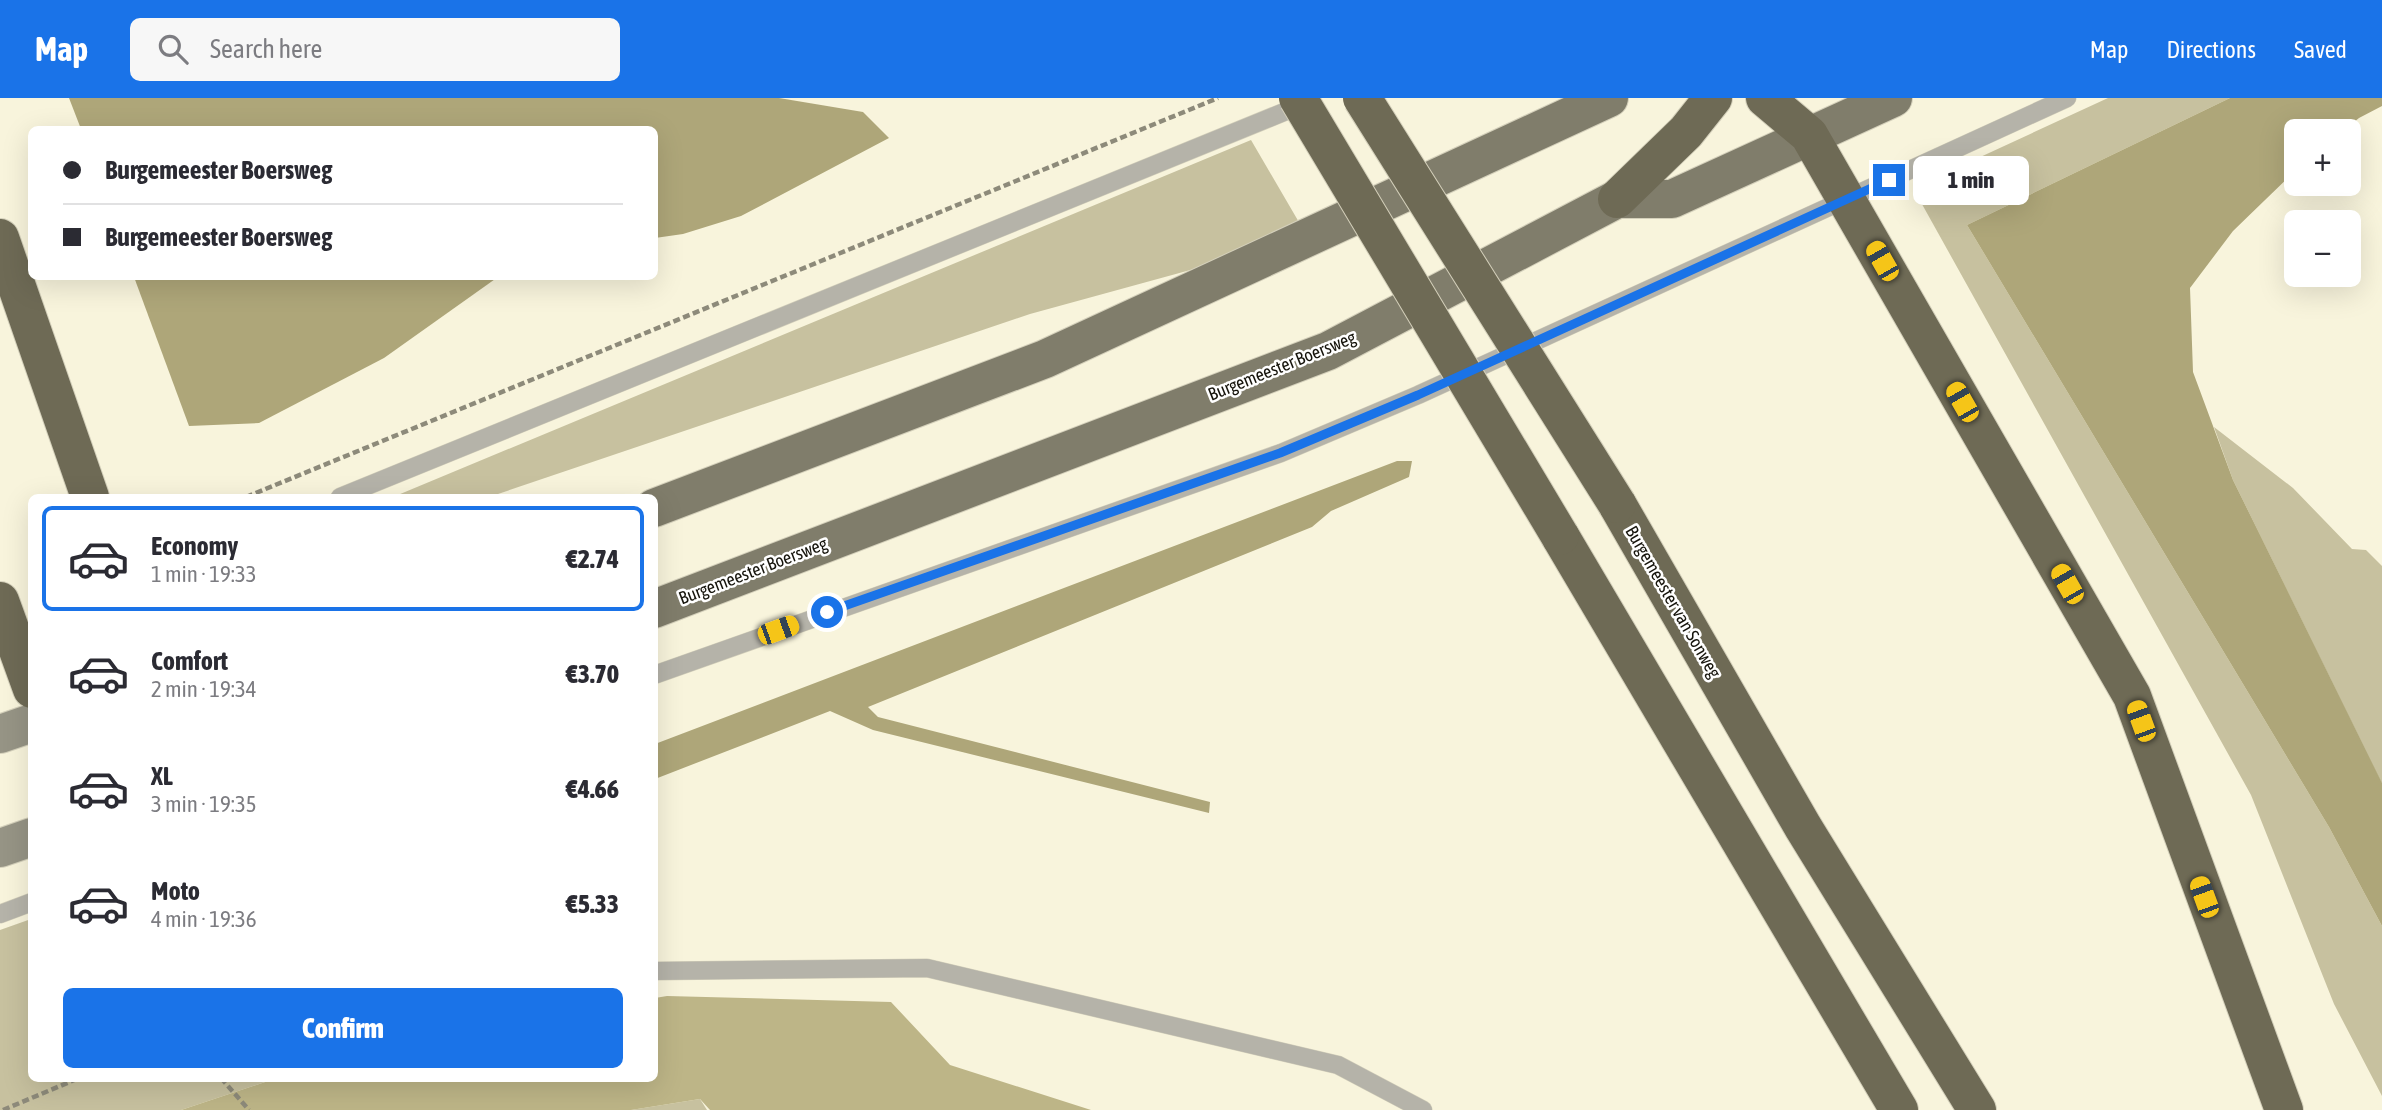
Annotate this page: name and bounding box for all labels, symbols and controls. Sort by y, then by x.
search box [130,18,620,81]
text: Map [35,30,88,68]
icon: search [154,30,192,68]
text: Search here [210,34,322,64]
text: Map [2090,36,2128,63]
text: Directions [2166,36,2256,63]
text: Saved [2294,36,2347,63]
map controls [2284,119,2361,287]
button: + [2284,119,2361,196]
text: Burgemeester Boersweg [105,155,332,185]
callout: 1 min [1913,155,2029,204]
route end [1873,164,1905,196]
text: 1 min [1948,167,1994,193]
button: − [2284,210,2361,287]
text: Burgemeester Boersweg [105,222,332,252]
car [1863,238,1902,284]
street label: Burgemeester Boersweg [1205,326,1359,405]
car [1943,379,1982,425]
street label: Burgemeester van Sonweg [1621,522,1726,682]
icon: car [67,527,130,590]
text: Economy [151,531,238,561]
street label: Burgemeester Boersweg [676,532,830,609]
text: €2.74 [566,544,619,574]
text: 1 min · 19:33 [151,561,257,587]
car [2048,561,2087,607]
route start [811,596,843,628]
car [755,613,802,647]
icon: car [67,642,130,705]
text: Comfort [151,646,228,676]
text: €3.70 [566,659,619,689]
text: 2 min · 19:34 [151,676,257,702]
car [2124,698,2159,744]
icon: car [67,757,130,820]
text: XL [151,761,173,791]
text: €4.66 [566,774,619,804]
text: 3 min · 19:35 [151,791,257,817]
icon: car [67,872,130,935]
car [2187,874,2222,920]
text: Moto [151,876,200,906]
text: €5.33 [566,889,619,919]
text: 4 min · 19:36 [151,906,257,932]
button: Confirm [63,988,623,1068]

